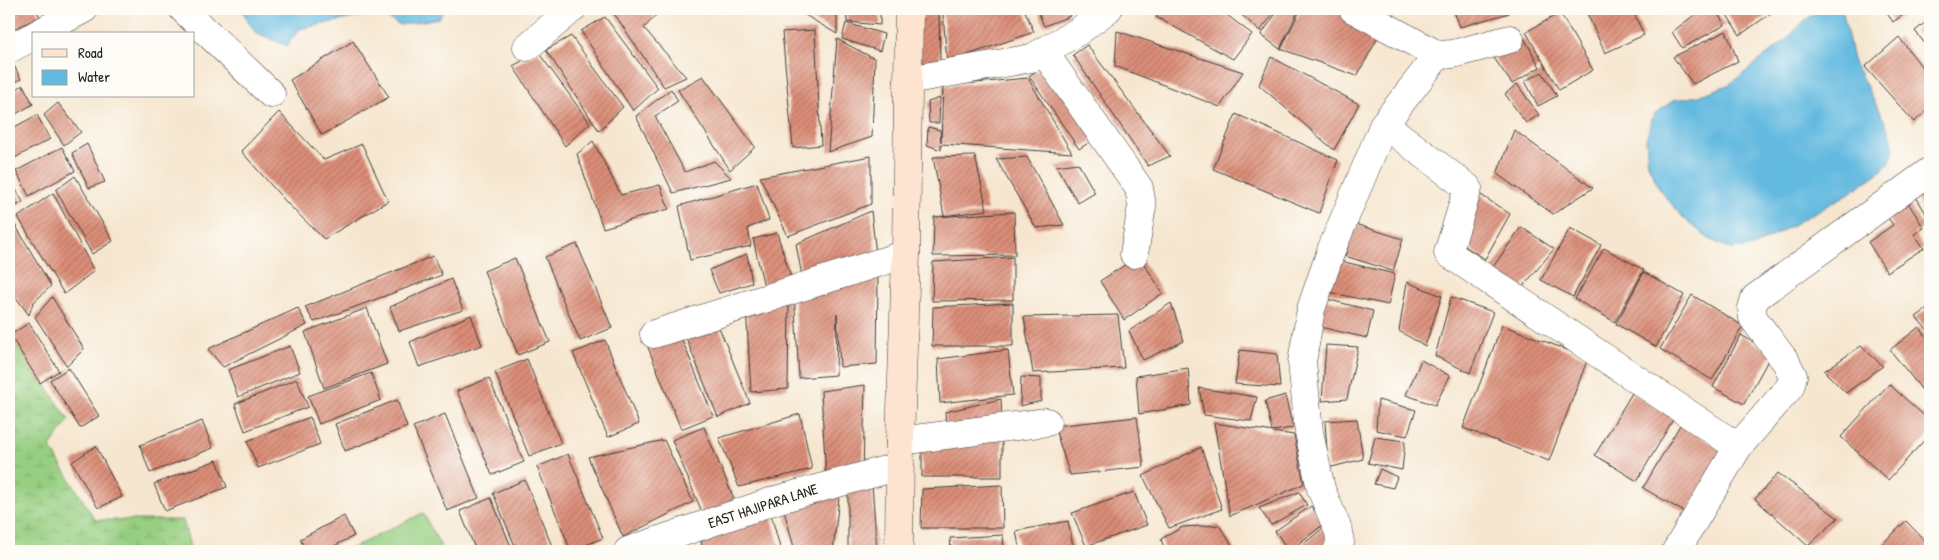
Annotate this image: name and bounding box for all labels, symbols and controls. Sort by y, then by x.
legend [32,32,195,98]
text: Road [78,42,103,63]
text: Water [78,66,110,87]
street label: EAST HAJIPARA LANE [705,478,821,533]

